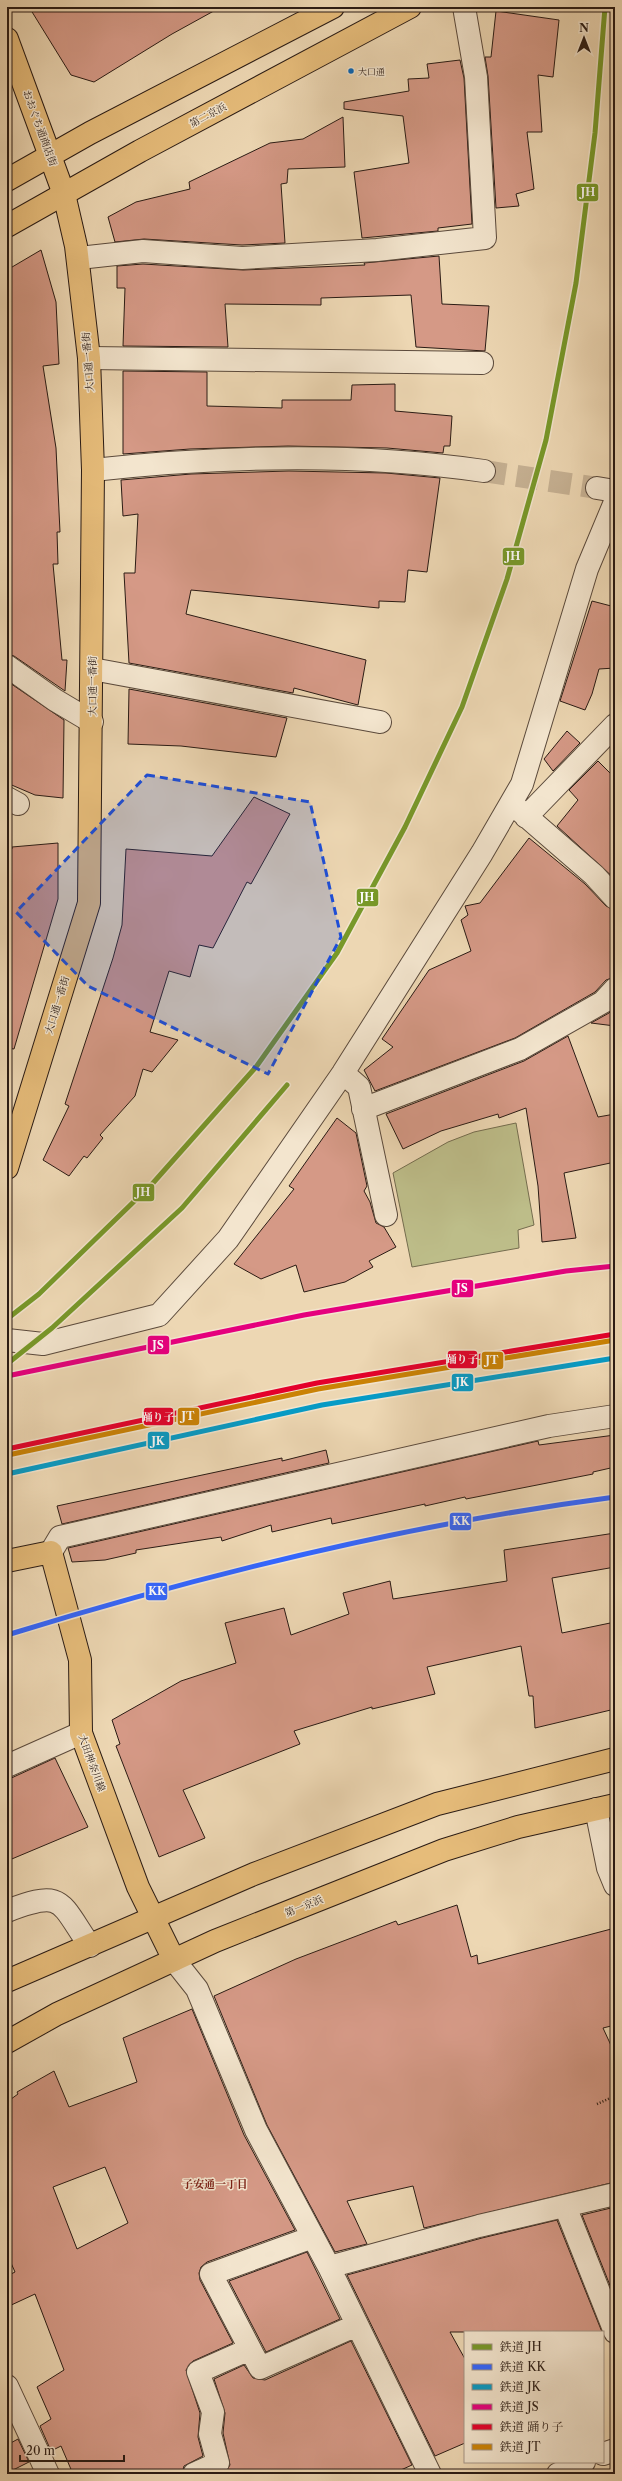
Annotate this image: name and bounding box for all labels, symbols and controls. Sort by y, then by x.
north arrow [564,18,604,58]
text: N [579,21,589,35]
marker: 大口通 [346,66,356,76]
place label: 大口通 [358,66,385,77]
street label: おおぐち通商店街 [20,88,60,168]
street label: 第二京浜 [187,100,229,130]
line badge: JH [576,183,599,202]
text: JH [579,185,595,199]
street label: 大口通一番街 [79,332,97,392]
line badge: JH [502,547,525,566]
text: JH [504,549,520,563]
street label: 大口通一番街 [86,656,99,716]
line badge: JH [356,888,379,907]
text: JH [358,890,374,904]
street label: 大口通一番街 [42,974,72,1036]
line badge: JH [132,1183,155,1202]
text: JH [134,1185,150,1199]
line badge: JS [451,1279,474,1298]
text: JS [454,1281,468,1295]
line badge: JS [147,1335,170,1355]
text: JS [150,1338,164,1352]
line badge: 踊り子 [447,1350,478,1369]
line badge: JT [481,1351,504,1370]
text: 踊り子 [446,1352,479,1366]
text: JT [484,1353,499,1367]
line badge: JK [451,1373,474,1392]
text: JK [453,1375,470,1389]
line badge: 踊り子 [143,1407,174,1426]
line badge: JT [177,1407,200,1426]
text: JT [180,1409,195,1423]
text: 踊り子 [142,1410,175,1424]
line badge: JK [147,1431,170,1450]
text: JK [149,1434,166,1448]
line badge: KK [449,1512,472,1531]
text: KK [452,1514,471,1528]
line badge: KK [145,1582,168,1601]
text: KK [148,1584,167,1598]
street label: 大田神奈川線 [76,1733,108,1793]
street label: 第一京浜 [283,1892,325,1920]
district label: 子安通一丁目 [182,2177,248,2191]
legend [464,2331,604,2463]
text: 鉄道 JH [499,2339,542,2354]
text: 鉄道 KK [499,2359,547,2374]
text: 鉄道 JK [499,2379,542,2394]
text: 鉄道 JS [499,2399,539,2414]
text: 鉄道 踊り子 [499,2419,563,2434]
scale bar [20,2437,124,2463]
text: 鉄道 JT [499,2439,541,2454]
text: 20 m [26,2443,55,2458]

